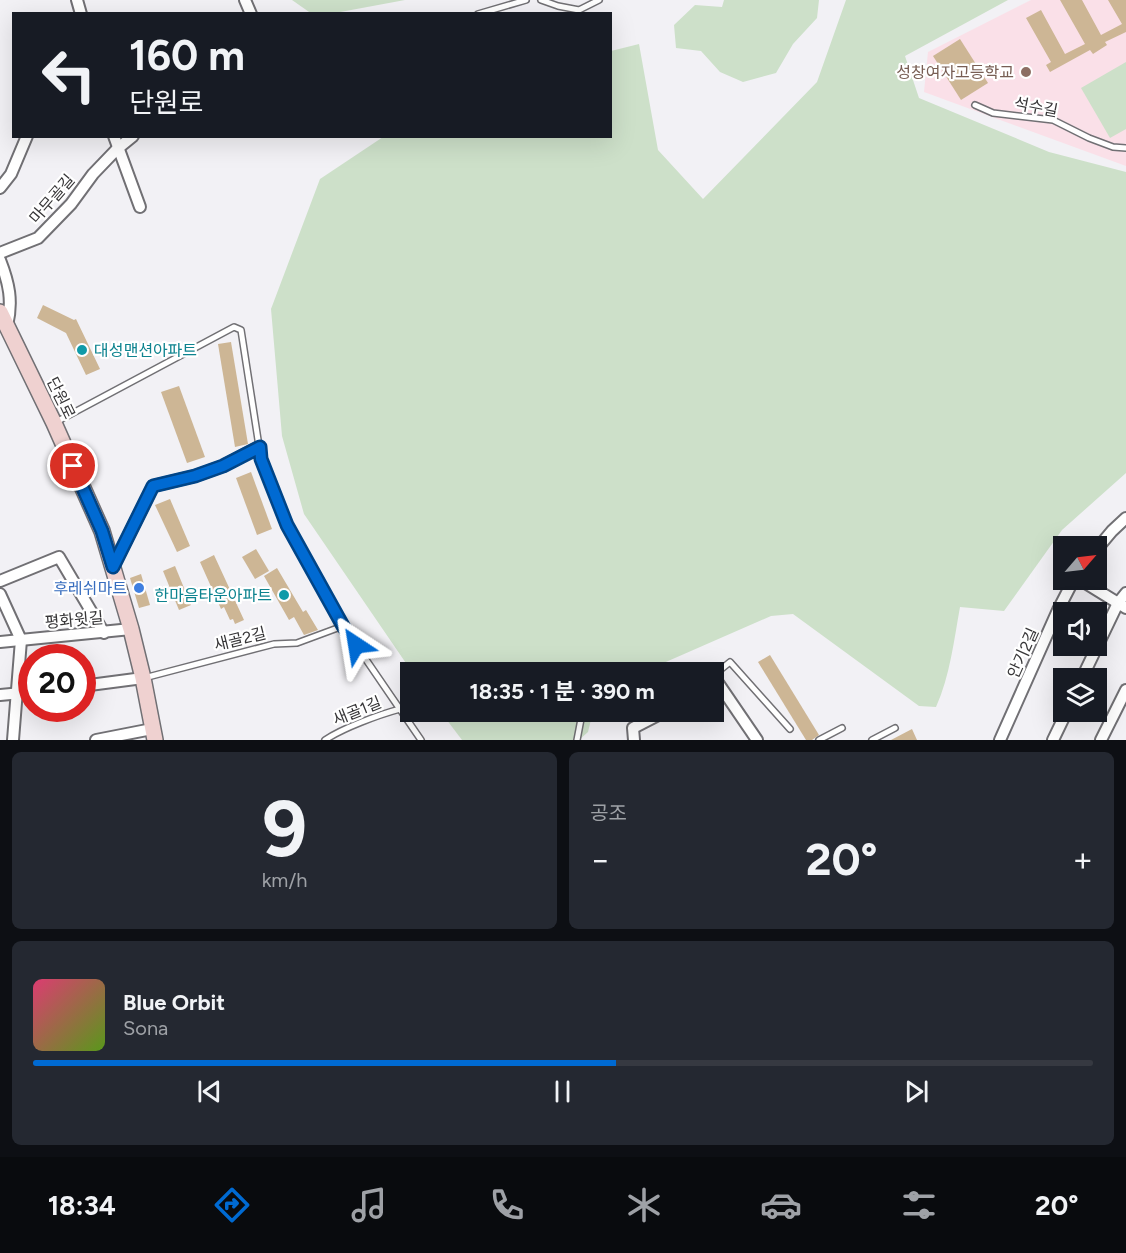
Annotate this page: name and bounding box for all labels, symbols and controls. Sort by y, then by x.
text: 160 m [129,30,245,81]
icon: left [30,36,108,114]
place label: 성창여자고등학교 [896,63,1014,82]
marker: 성창여자고등학교 [1019,65,1033,79]
text: 단원로 [129,86,204,119]
street label: 석수길 [1013,93,1059,121]
street label: 마무골길 [26,171,78,227]
place label: 대성맨션아파트 [94,341,197,360]
marker: 대성맨션아파트 [75,343,89,357]
street label: 단원로 [43,374,79,422]
pin [47,440,98,491]
icon: arrive [56,449,89,482]
north arrow [1053,536,1107,590]
map controls [1053,536,1107,722]
place label: 후레쉬마트 [53,579,127,598]
marker: 후레쉬마트 [132,581,146,595]
place label: 한마음타운아파트 [154,586,272,605]
marker: 한마음타운아파트 [277,588,291,602]
button: sound [1053,602,1107,656]
street label: 평화윗길 [44,608,104,632]
position arrow [324,613,388,677]
street label: 새골2길 [212,623,268,655]
street label: 안기2길 [1004,625,1042,681]
speed limit sign: 20 [18,644,96,722]
button: layers [1053,668,1107,722]
text: 18:35 · 1 분 · 390 m [469,678,655,705]
street label: 새골1길 [330,693,384,729]
text: 9 [262,782,307,876]
text: 공조 [590,801,627,825]
text: 20° [805,832,878,886]
text: − [590,840,611,879]
text: + [1072,840,1093,879]
text: km/h [262,868,307,892]
text: Blue Orbit [123,989,225,1016]
text: Sona [123,1016,168,1040]
icon: previous [193,1075,226,1108]
icon: pause [546,1075,579,1108]
icon: next [900,1075,933,1108]
icon: directions [211,1184,253,1226]
icon: music [348,1184,390,1226]
icon: phone [486,1184,528,1226]
icon: climate [623,1184,665,1226]
icon: car [760,1184,802,1226]
icon: filters [898,1184,940,1226]
text: 18:34 [48,1189,116,1222]
text: 20° [1035,1189,1078,1222]

